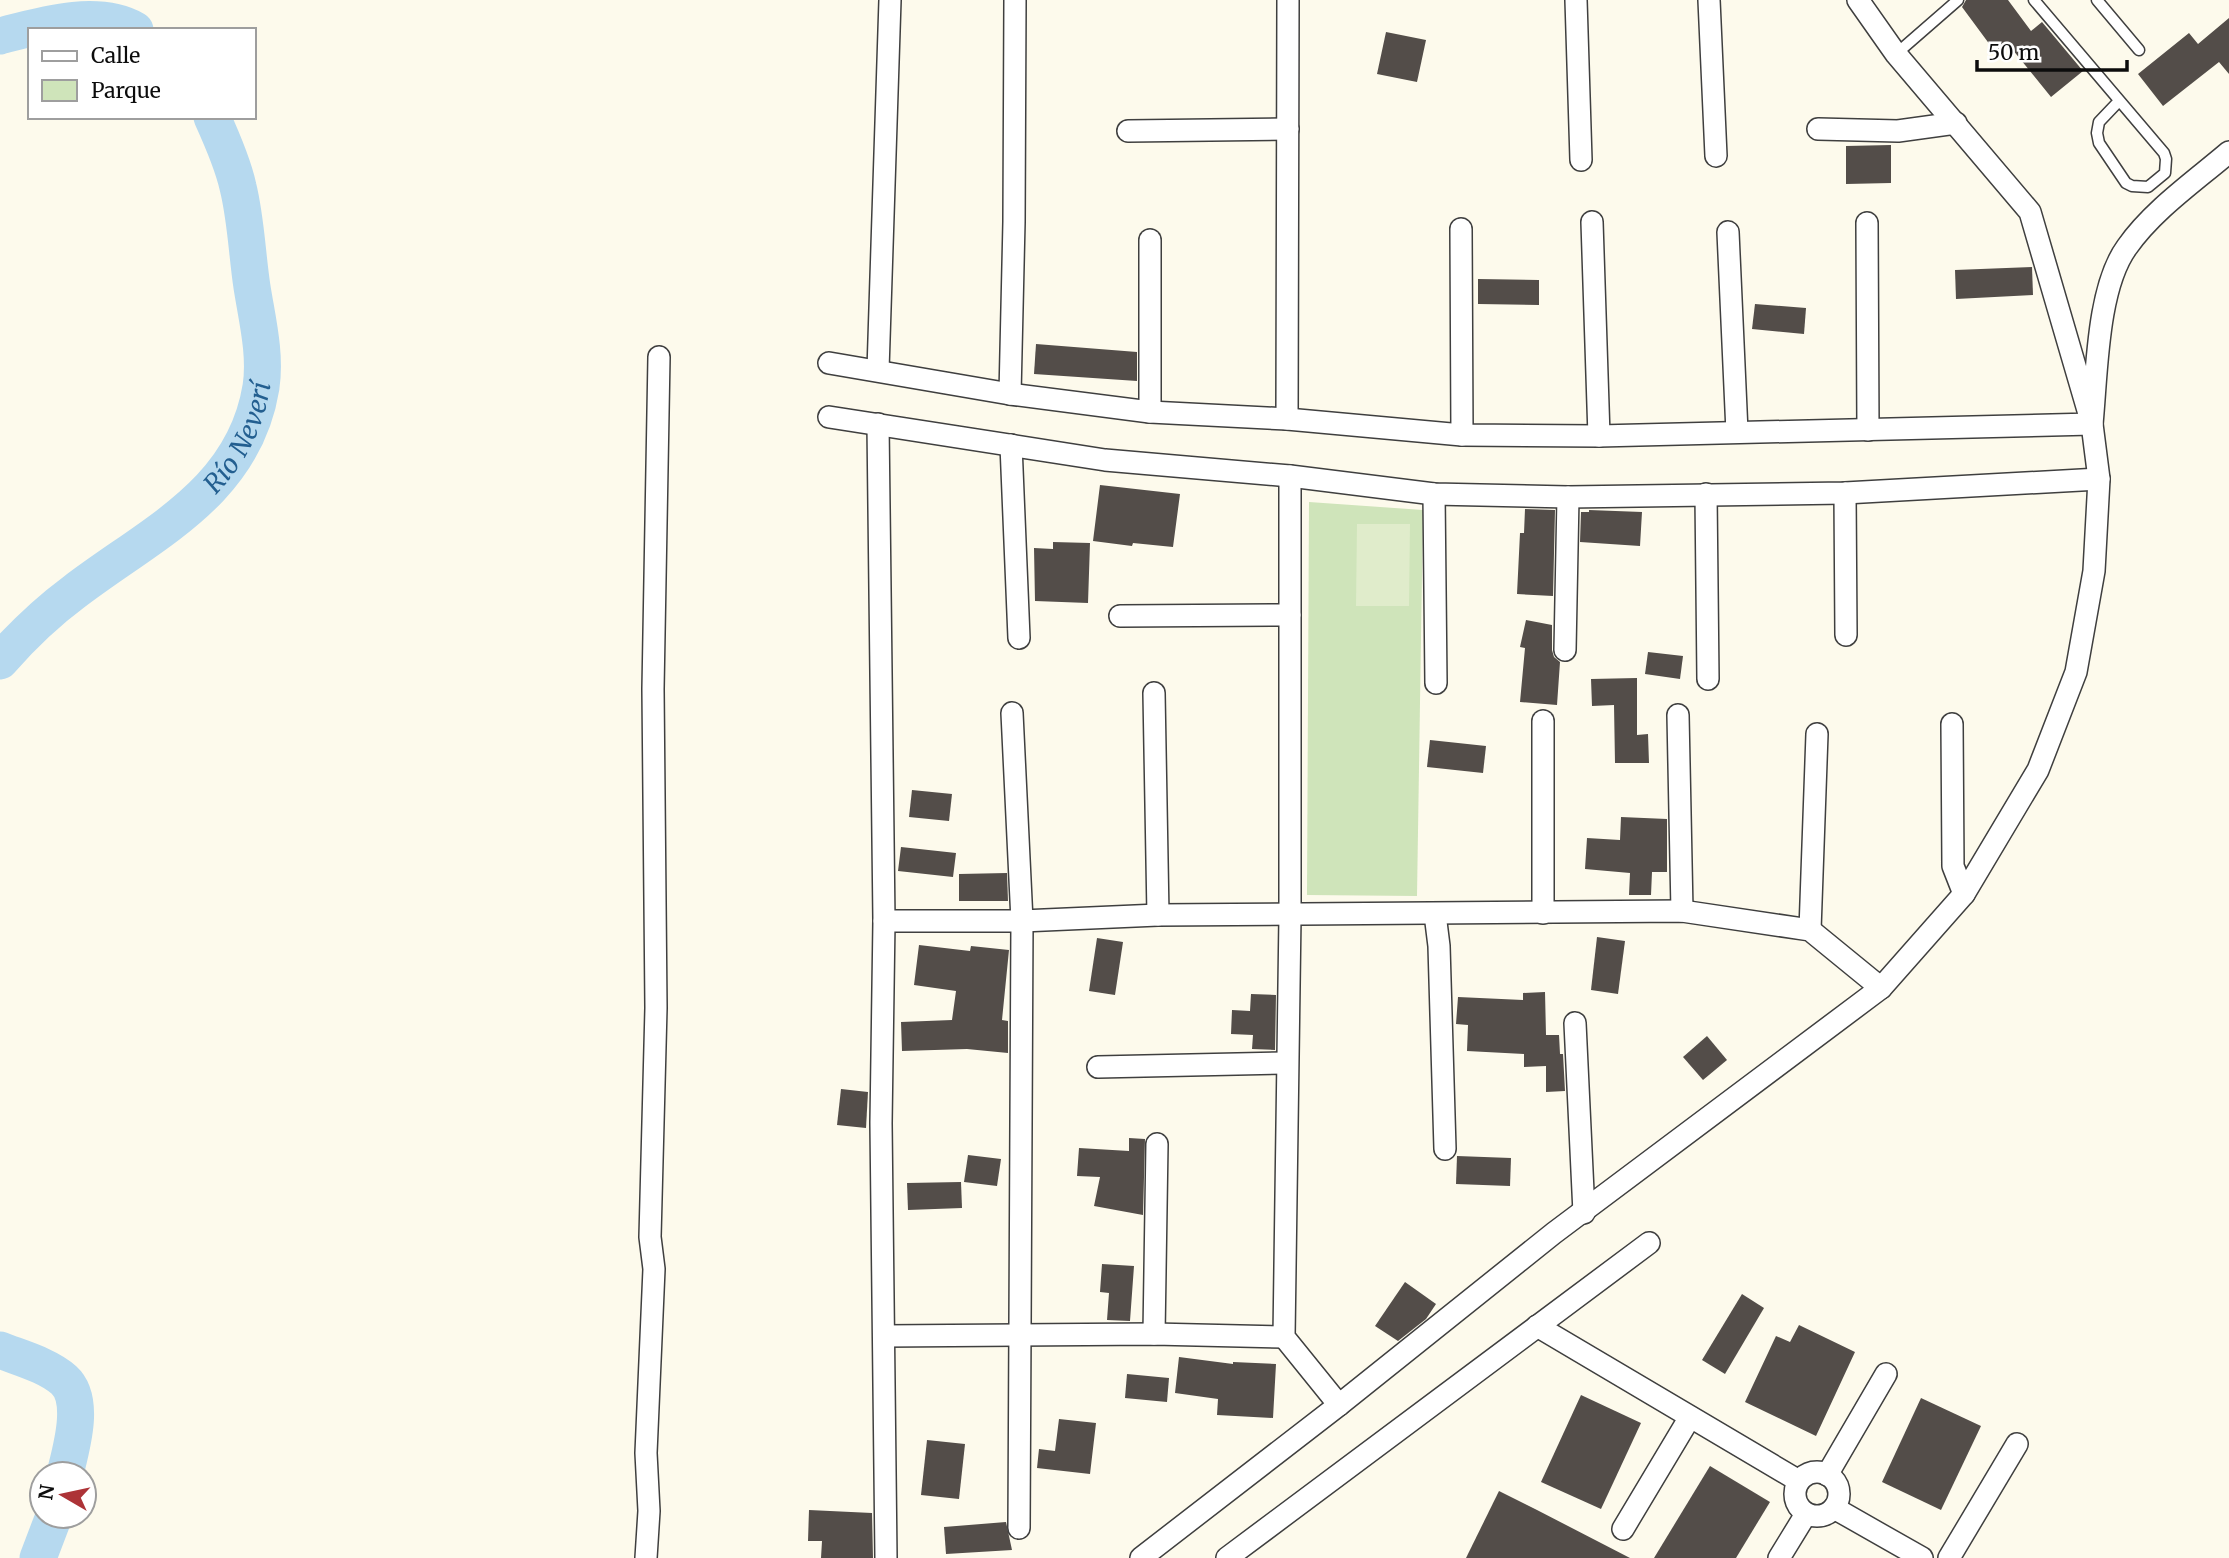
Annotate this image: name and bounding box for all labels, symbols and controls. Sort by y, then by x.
legend [28,28,256,119]
scale bar [1977,28,2128,72]
text: 50 m [1988,39,2039,66]
text: Calle [91,42,140,69]
text: Parque [91,77,161,104]
water label: Río Neverí [196,377,278,500]
north arrow [28,1460,98,1530]
text: N [33,1483,59,1502]

